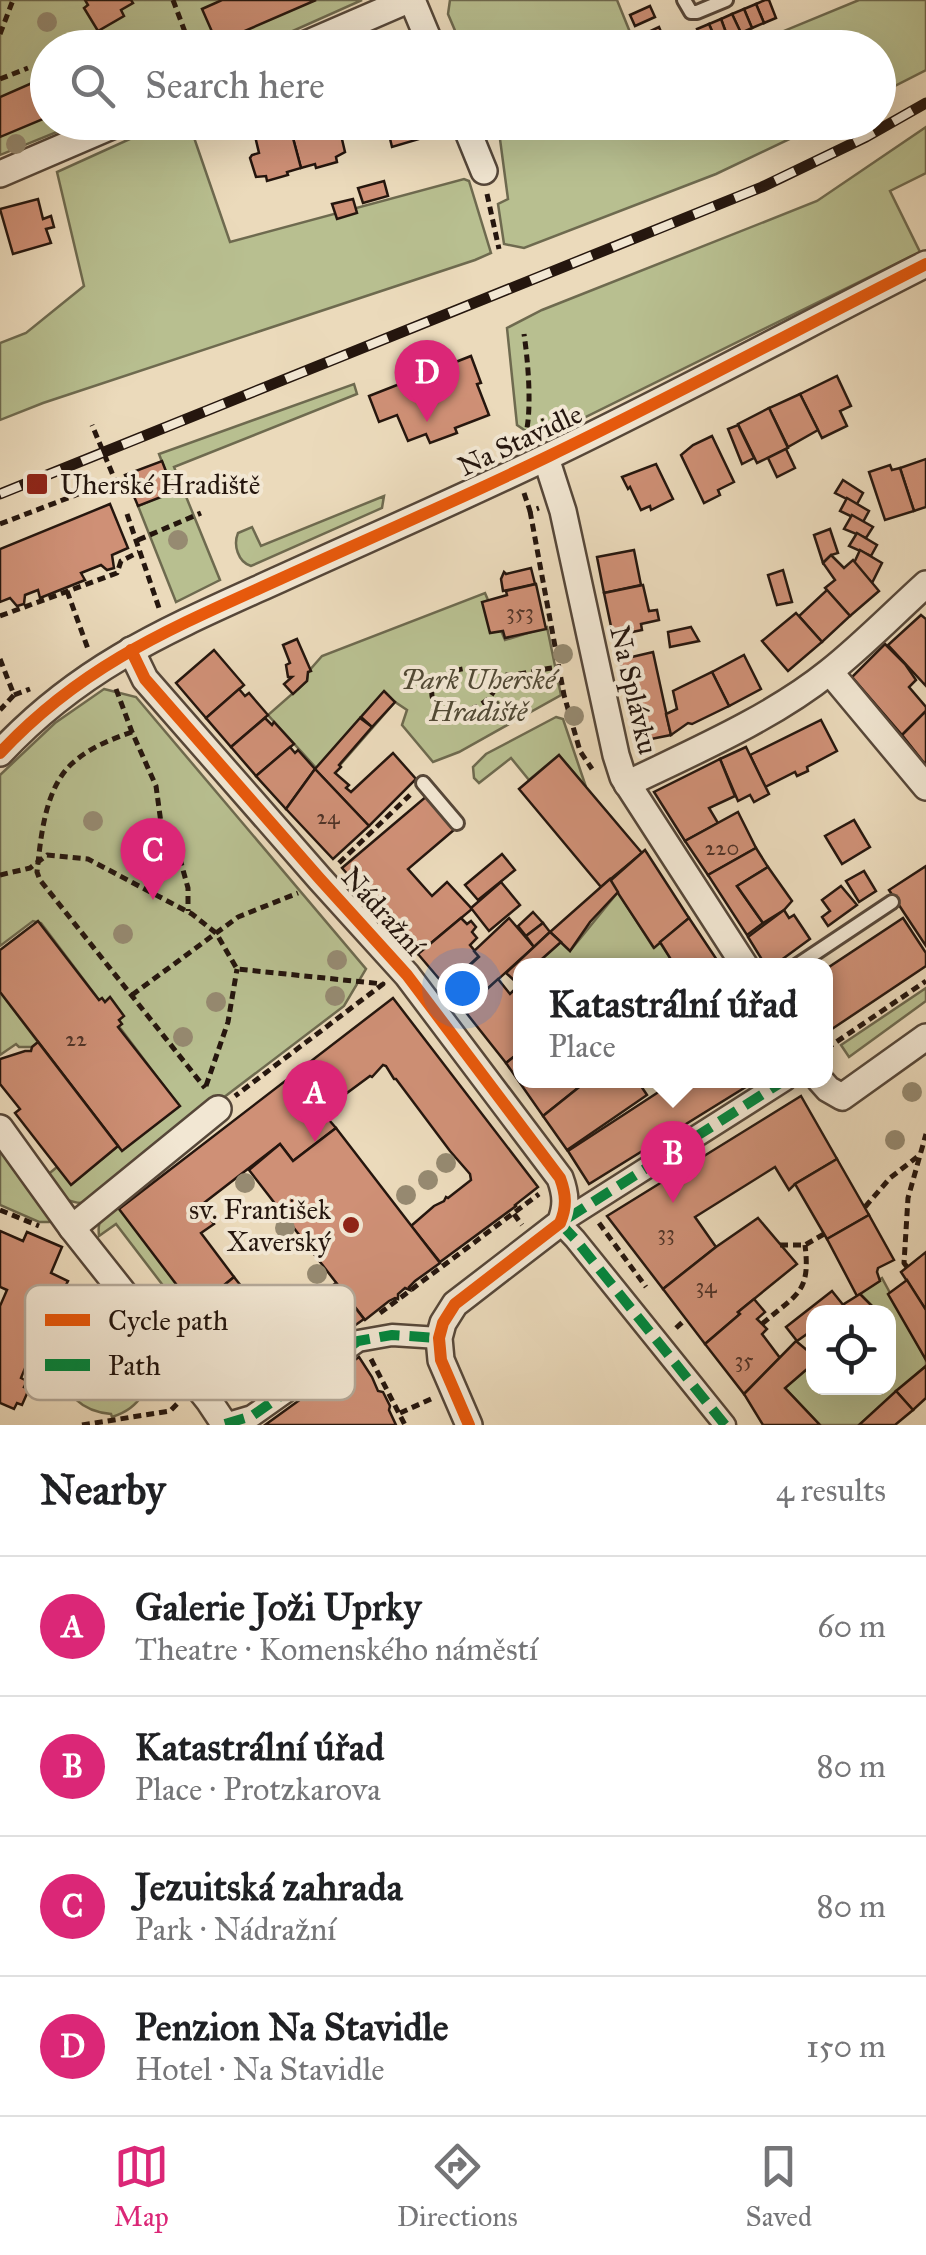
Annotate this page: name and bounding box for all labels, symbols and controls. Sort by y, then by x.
search box [30,30,896,140]
icon: search [65,58,120,113]
text: Search here [145,62,325,108]
pin: D [394,340,460,422]
street label: Na Stavidle [452,396,588,484]
place label: Uherské Hradiště [60,467,260,502]
marker: Uherské Hradiště [24,471,50,497]
house number: 353 [506,598,534,625]
street label: Na Splávku [602,622,666,758]
park label: Park Uherské Hradiště [401,662,560,729]
house number: 24 [316,803,340,830]
pin: C [120,818,186,900]
house number: 220 [705,834,739,861]
street label: Nádražní [334,859,433,963]
popup [513,958,833,1088]
your location [437,963,488,1014]
text: Katastrální úřad [548,981,798,1027]
house number: 22 [65,1025,87,1052]
text: Place [548,1027,616,1066]
pin: A [282,1060,348,1142]
pin: B [640,1120,706,1203]
place label: sv. František Xaverský [189,1192,332,1259]
marker: sv. František Xaverský [340,1214,362,1236]
house number: 33 [657,1219,675,1246]
house number: 34 [695,1272,717,1299]
legend [25,1285,355,1400]
text: Cycle path [108,1303,229,1338]
map controls [806,1305,896,1395]
button: locate [806,1305,896,1395]
house number: 35 [734,1346,754,1373]
text: Path [108,1348,161,1383]
text: Nearby [40,1464,165,1516]
text: 4 results [776,1471,886,1510]
text: Galerie Joži Uprky [135,1584,421,1630]
text: A [62,1607,83,1646]
text: 60 m [817,1607,886,1646]
text: Theatre · Komenského náměstí [135,1630,538,1669]
text: Katastrální úřad [135,1724,384,1770]
text: B [62,1747,83,1786]
text: 80 m [817,1747,886,1786]
text: Place · Protzkarova [135,1770,381,1809]
text: Jezuitská zahrada [135,1864,403,1910]
text: C [62,1887,83,1926]
text: 80 m [817,1887,886,1926]
text: Park · Nádražní [135,1910,336,1949]
text: Penzion Na Stavidle [135,2004,449,2050]
text: D [60,2027,85,2066]
text: 150 m [806,2027,886,2066]
text: Hotel · Na Stavidle [135,2050,385,2089]
tab: Map [114,2139,169,2234]
tab: Directions [397,2139,518,2234]
tab: Saved [746,2139,812,2234]

